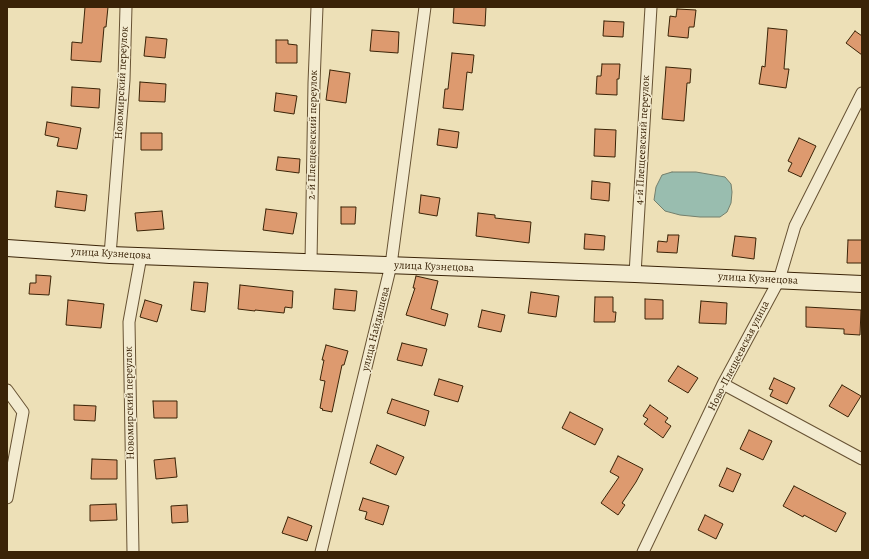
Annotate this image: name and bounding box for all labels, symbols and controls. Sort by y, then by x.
street label: Новомирский переулок [112,26,132,140]
street label: 2-й Плещеевский переулок [305,70,321,200]
street label: 4-й Плещеевский переулок [633,75,653,205]
street label: улица Кузнецова [71,245,151,263]
street label: улица Кузнецова [394,259,474,275]
street label: улица Кузнецова [718,270,798,288]
street label: улица Найдышева [359,285,393,373]
street label: Ново-Плещеевская улица [705,299,773,413]
street label: Новомирский переулок [122,346,138,460]

